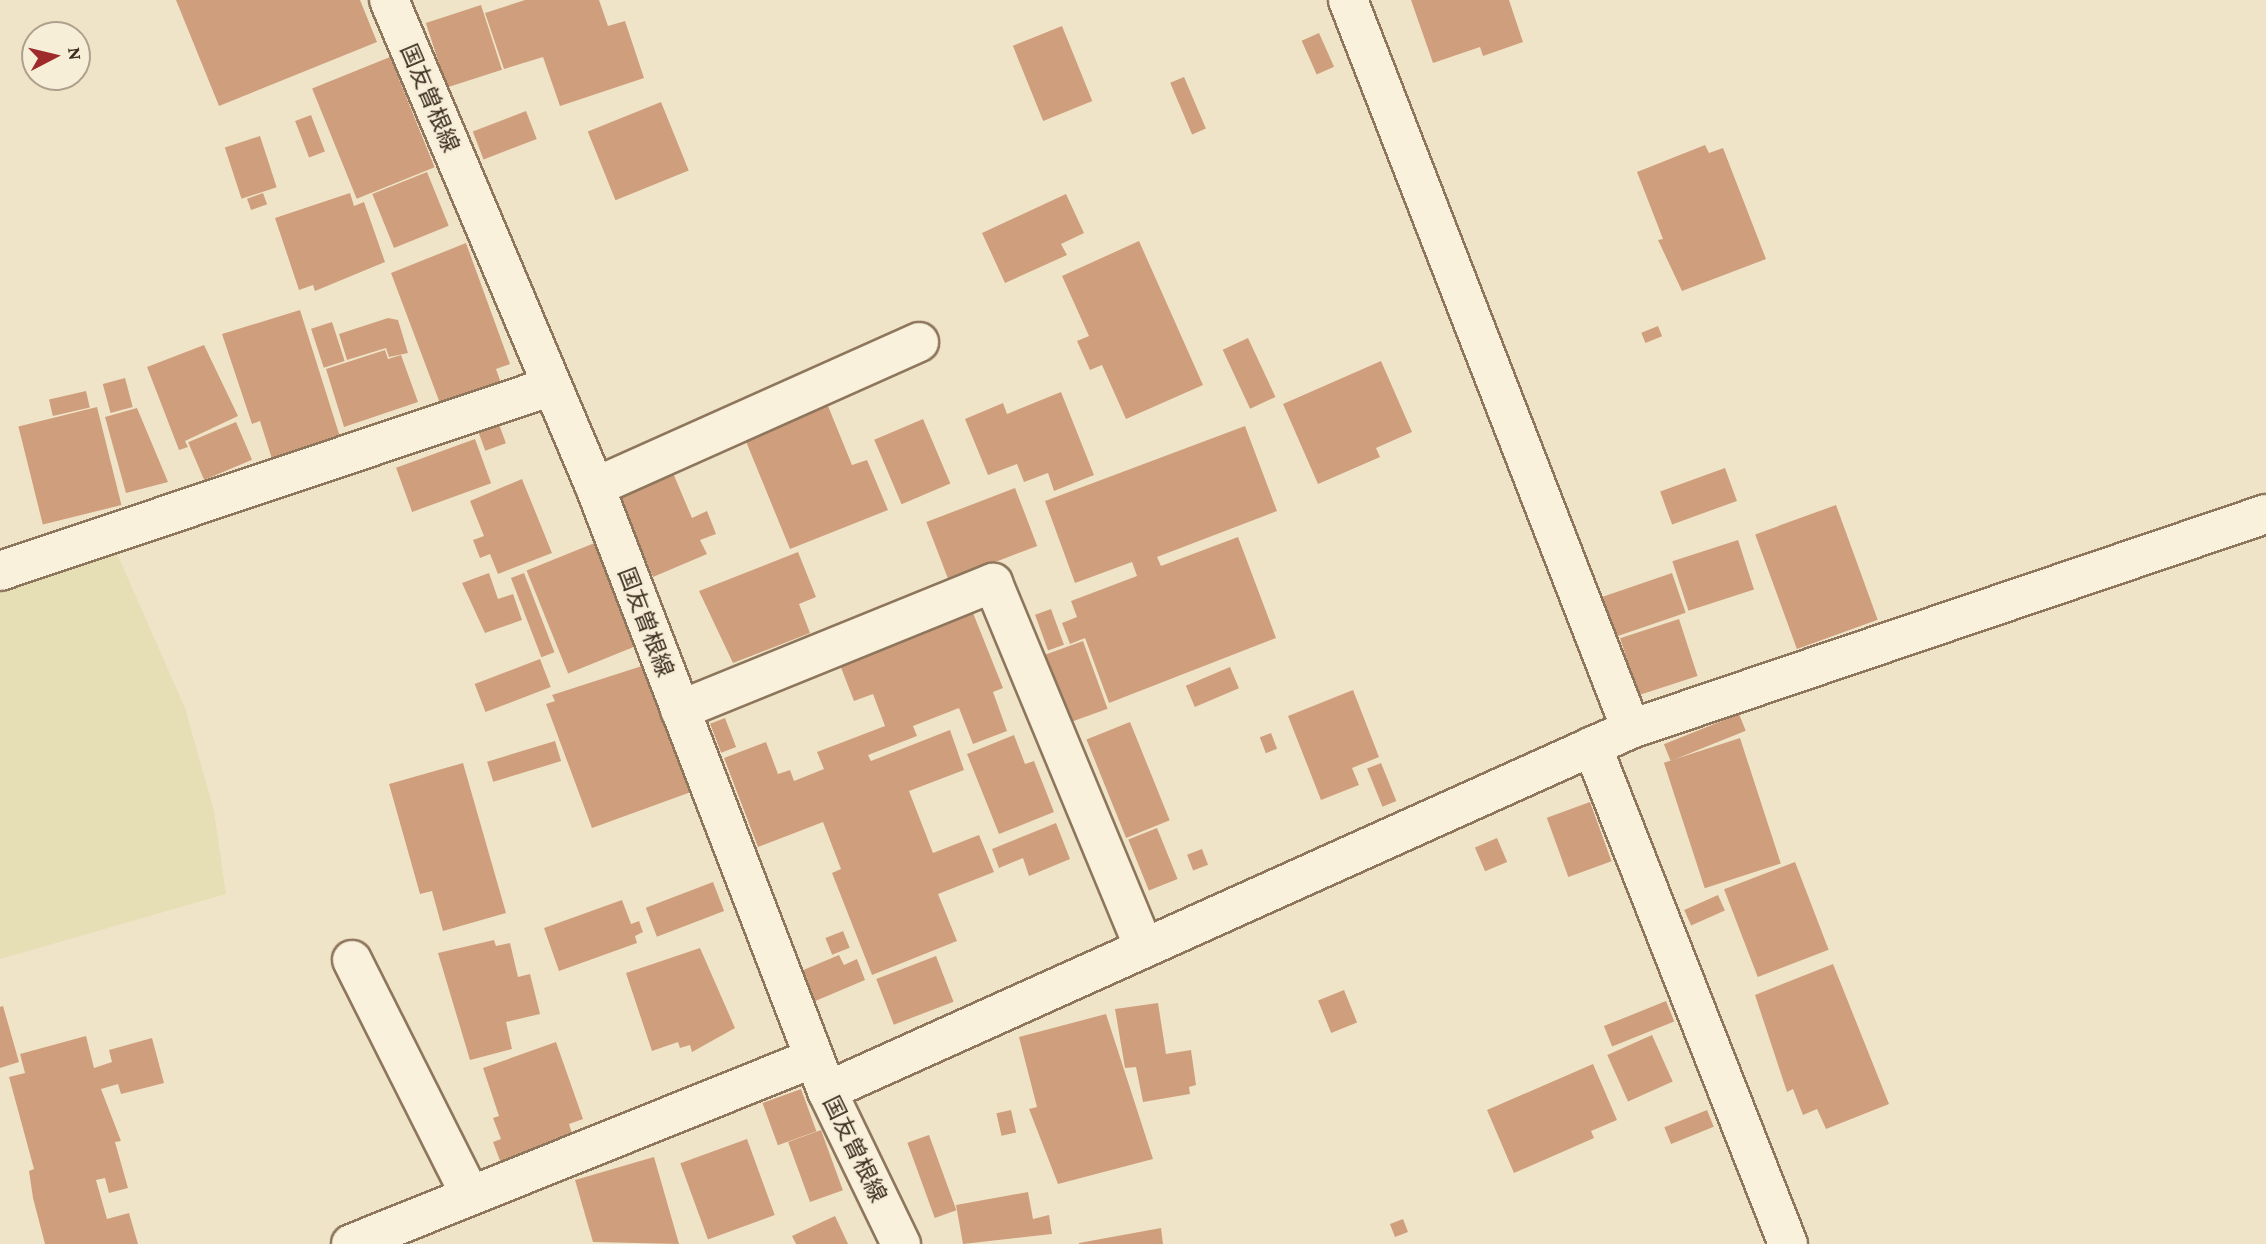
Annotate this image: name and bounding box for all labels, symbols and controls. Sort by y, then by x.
north arrow [21,21,91,91]
street label: 国友曽根線 [395,40,465,156]
text: N [64,46,87,61]
street label: 国友曽根線 [613,563,679,681]
street label: 国友曽根線 [817,1091,893,1207]

